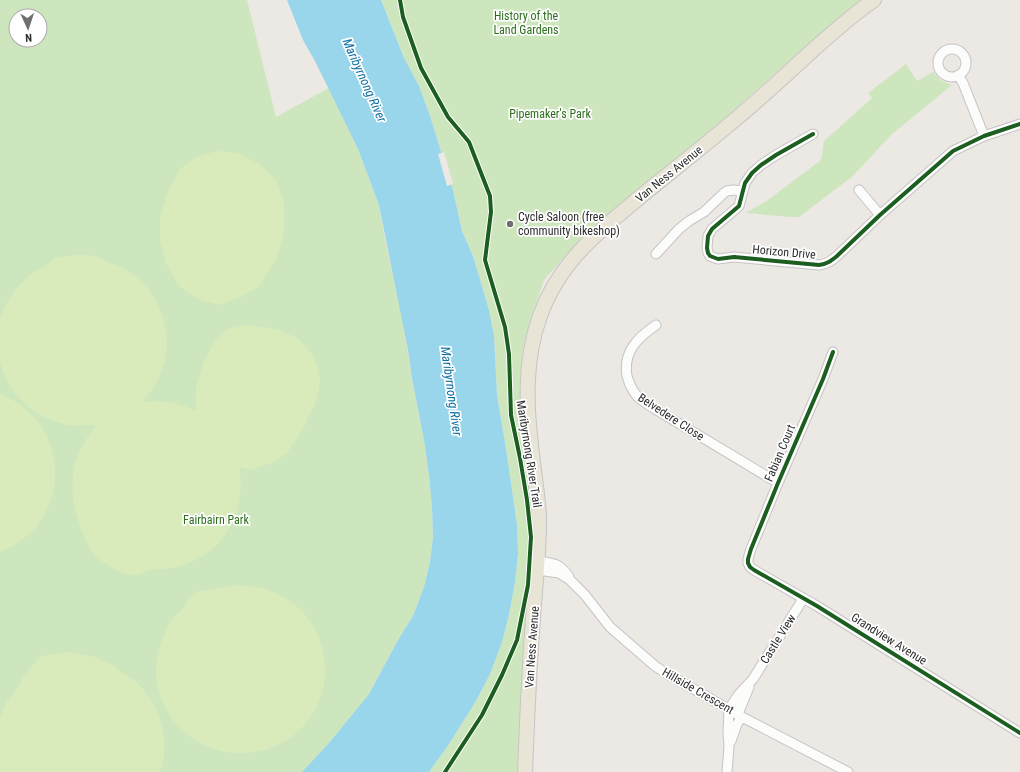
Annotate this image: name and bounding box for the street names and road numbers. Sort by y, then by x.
street label: Van Ness Avenue [633,142,706,205]
street label: Horizon Drive [752,242,817,262]
street label: Belvedere Close [635,390,707,444]
street label: Maribyrnong River Trail [514,399,544,509]
street label: Fabian Court [762,422,798,484]
street label: Van Ness Avenue [522,605,542,688]
street label: Grandview Avenue [849,610,930,668]
street label: Castle View [757,612,799,666]
street label: Hillside Crescent [660,665,737,717]

